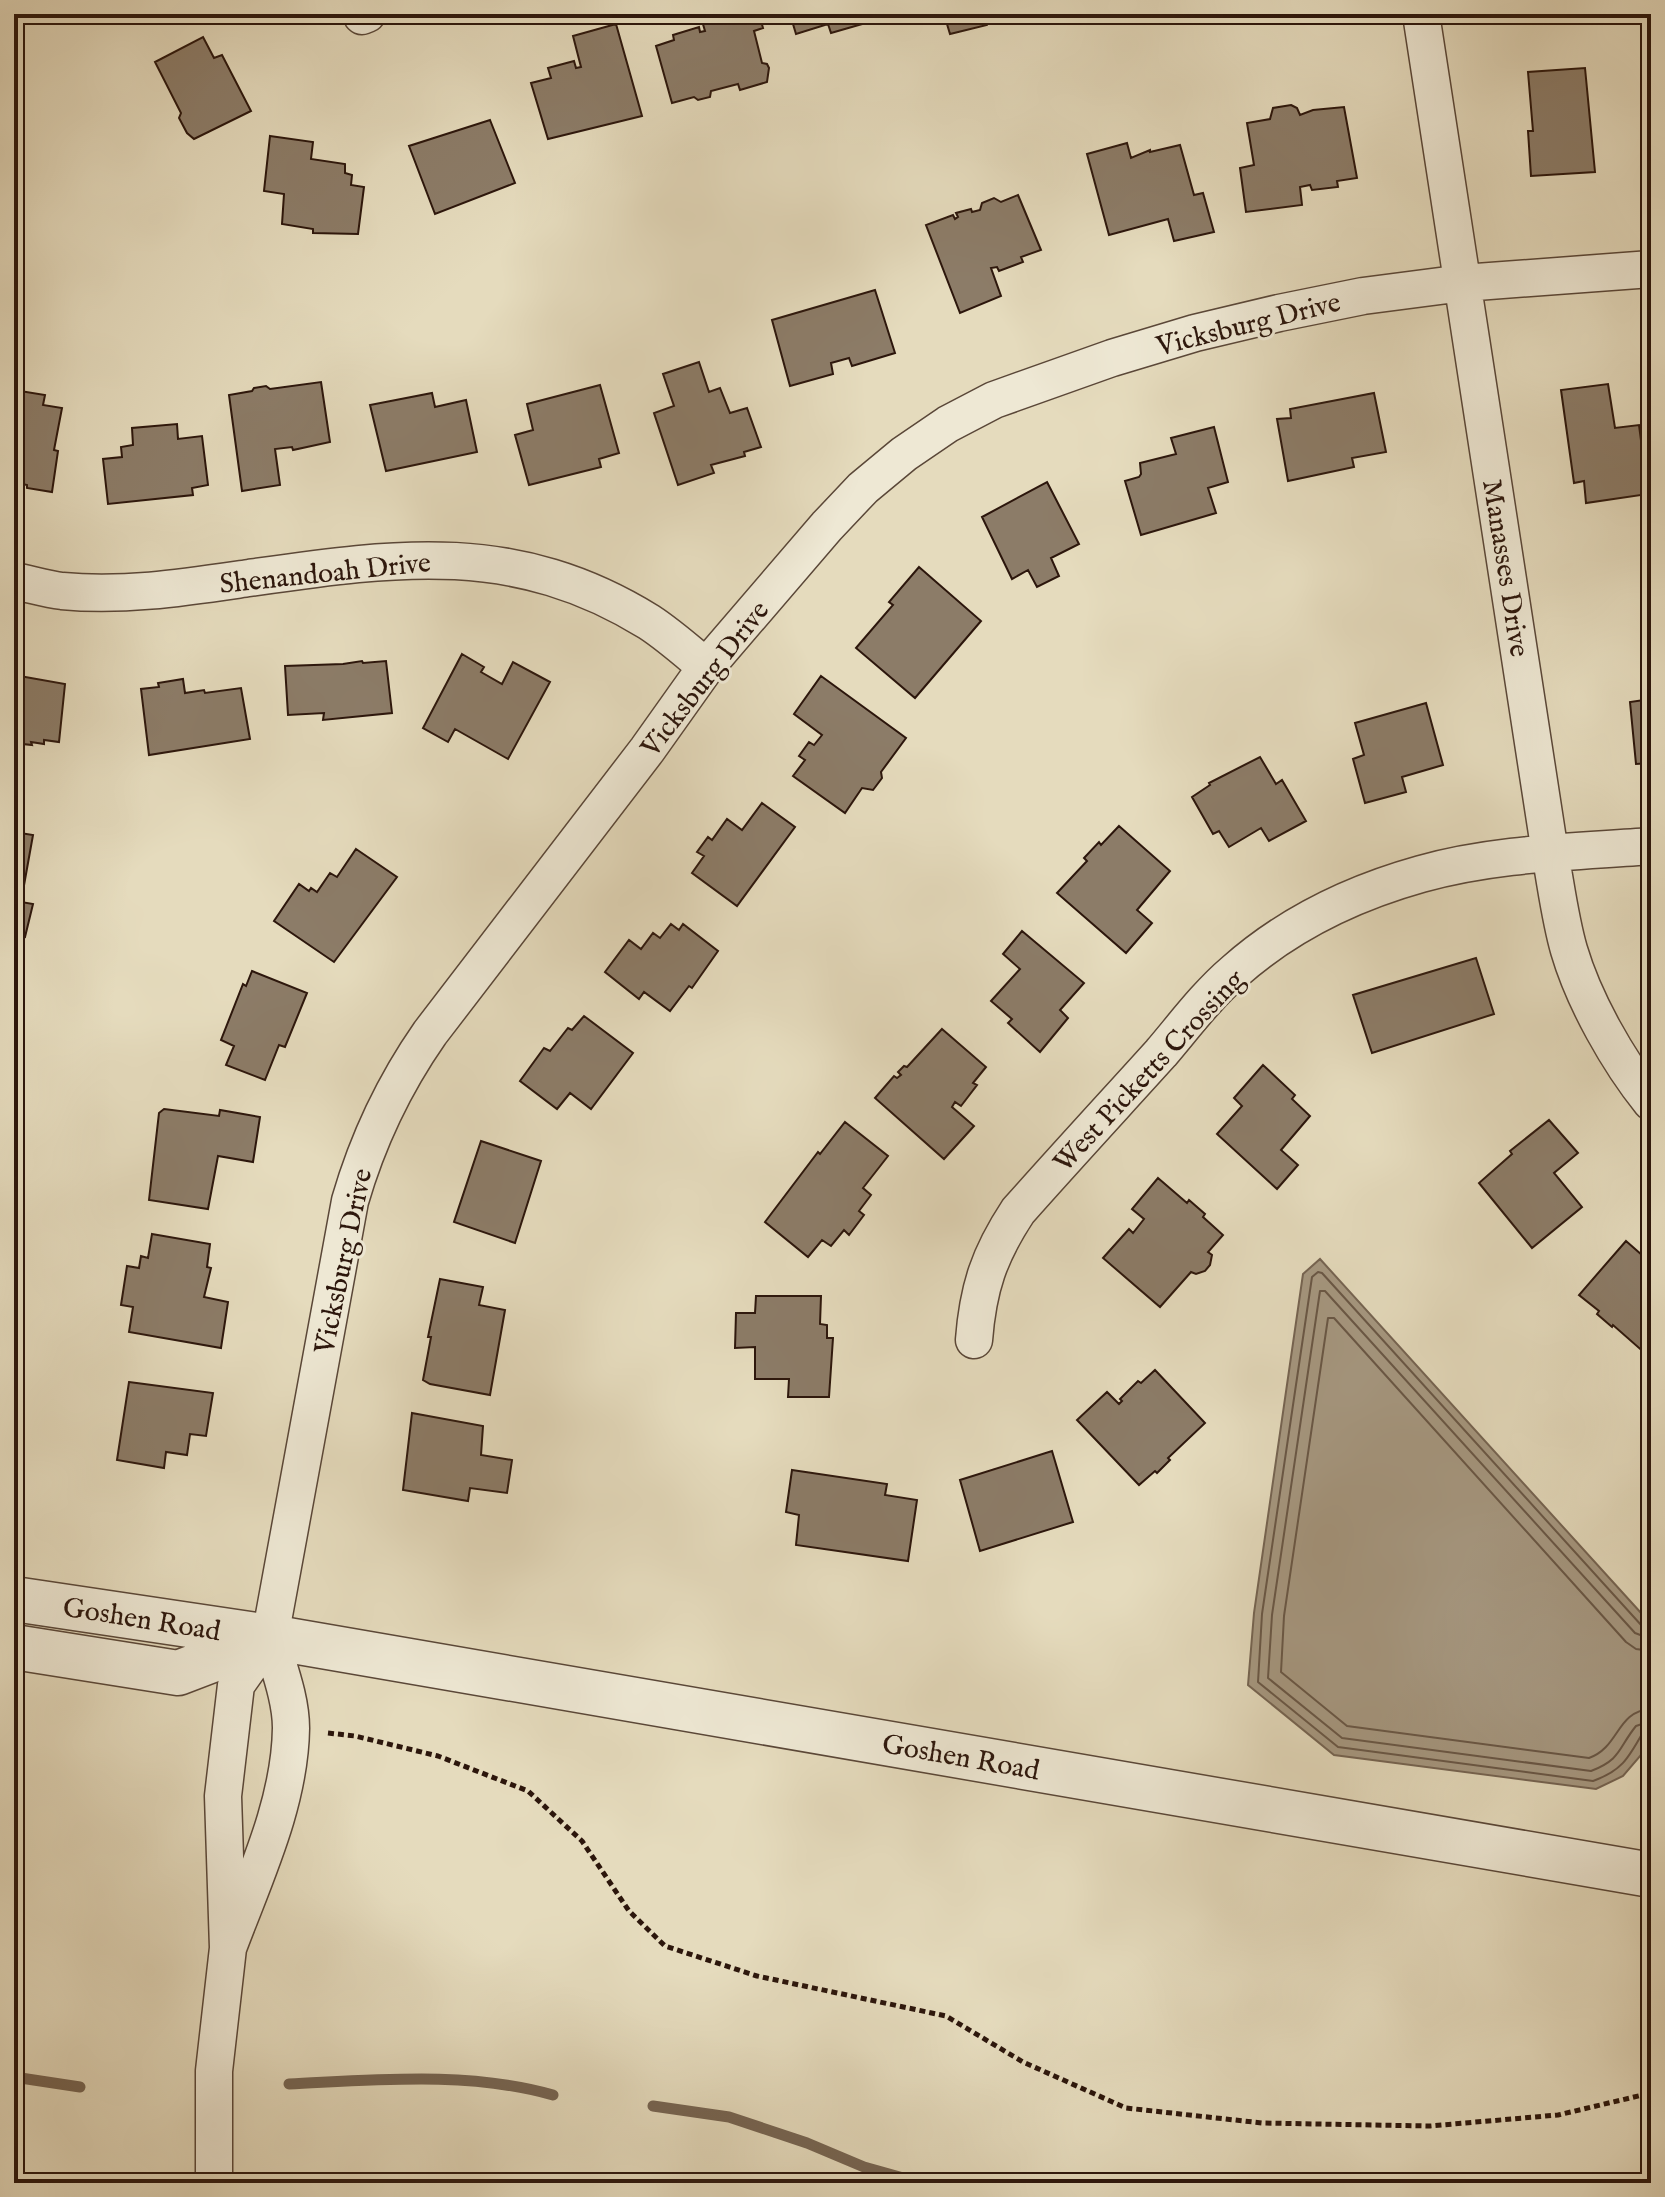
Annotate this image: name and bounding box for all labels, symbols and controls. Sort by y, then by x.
street label: Vicksburg Drive [1152,286,1345,365]
street label: Manasses Drive [1473,477,1536,660]
street label: Shenandoah Drive [218,546,433,603]
street label: Vicksburg Drive [633,594,778,765]
street label: West Picketts Crossing [1047,962,1253,1180]
street label: Vicksburg Drive [308,1165,381,1358]
street label: Goshen Road [60,1591,223,1650]
street label: Goshen Road [879,1727,1042,1790]

